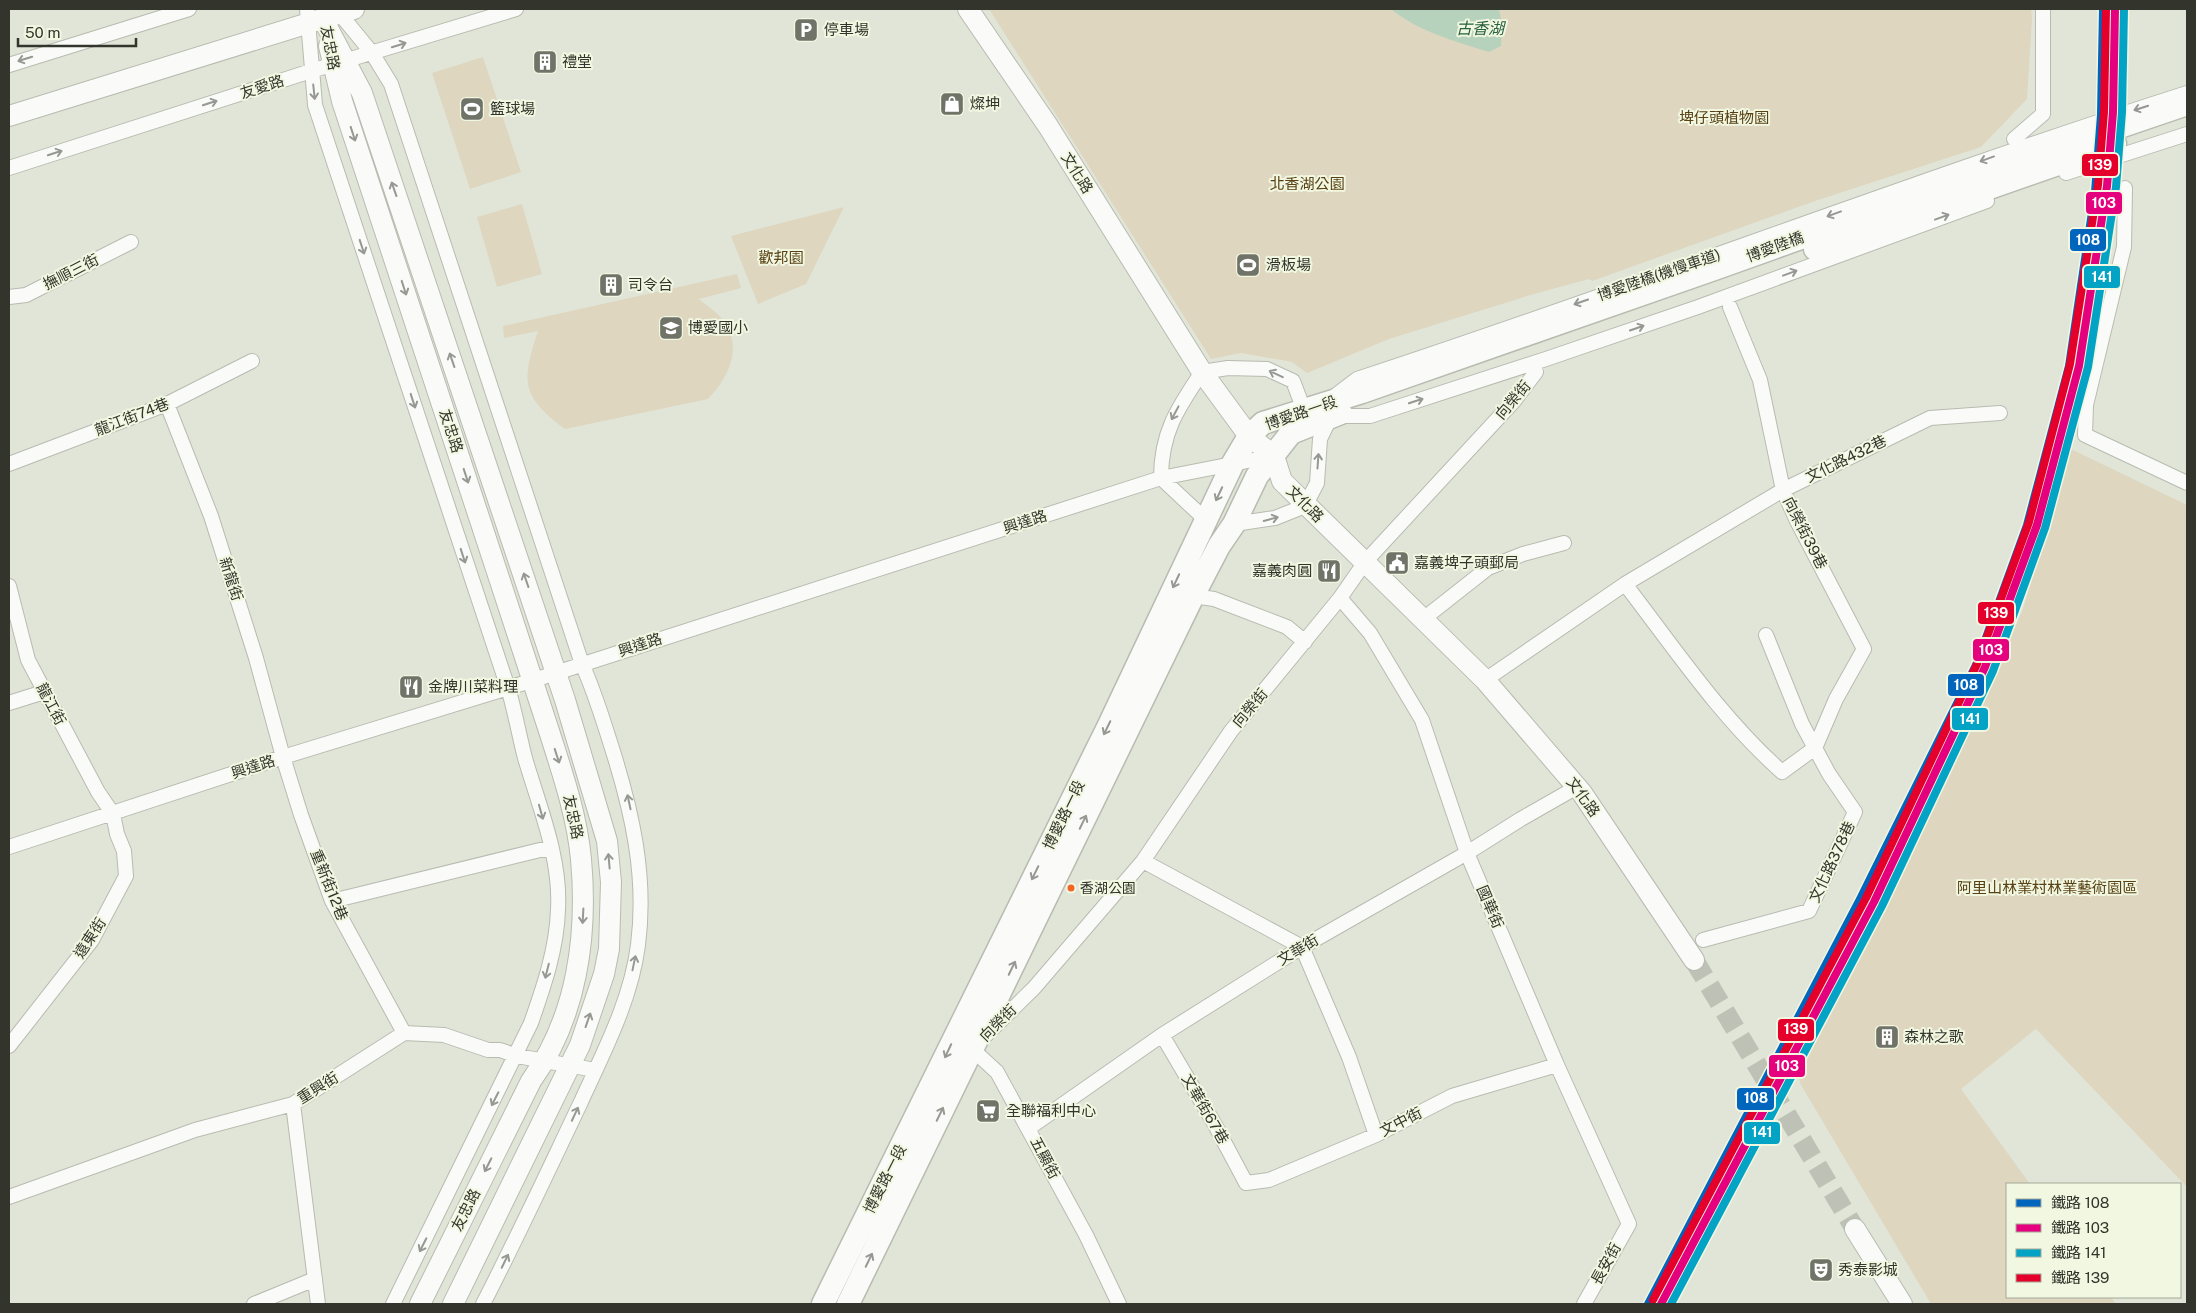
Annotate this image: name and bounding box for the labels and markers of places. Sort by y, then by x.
parking icon: 停車場 [793,17,819,43]
place label: 停車場 [824,21,869,38]
building icon: 禮堂 [532,49,558,75]
place label: 禮堂 [562,53,592,70]
shop icon: 燦坤 [939,91,965,117]
place label: 燦坤 [970,95,1000,112]
sports icon: 籃球場 [459,96,485,122]
place label: 籃球場 [490,100,535,117]
sports icon: 滑板場 [1235,252,1261,278]
place label: 滑板場 [1266,256,1311,273]
building icon: 司令台 [598,272,624,298]
place label: 司令台 [628,276,673,293]
school or university icon: 博愛國小 [658,315,684,341]
place label: 博愛國小 [688,319,748,336]
public building icon: 嘉義埤子頭郵局 [1384,550,1410,576]
place label: 嘉義埤子頭郵局 [1414,554,1519,571]
restaurant icon: 嘉義肉圓 [1316,558,1342,584]
place label: 嘉義肉圓 [1252,562,1312,579]
restaurant icon: 金牌川菜料理 [398,674,424,700]
place label: 金牌川菜料理 [428,678,518,695]
place label: 香湖公園 [1080,880,1136,896]
marker: 香湖公園 [1066,883,1076,893]
building icon: 森林之歌 [1874,1024,1900,1050]
place label: 森林之歌 [1904,1028,1964,1045]
supermarket icon: 全聯福利中心 [975,1098,1001,1124]
place label: 全聯福利中心 [1006,1102,1096,1119]
theatre icon: 秀泰影城 [1808,1257,1834,1283]
place label: 秀泰影城 [1838,1261,1898,1278]

